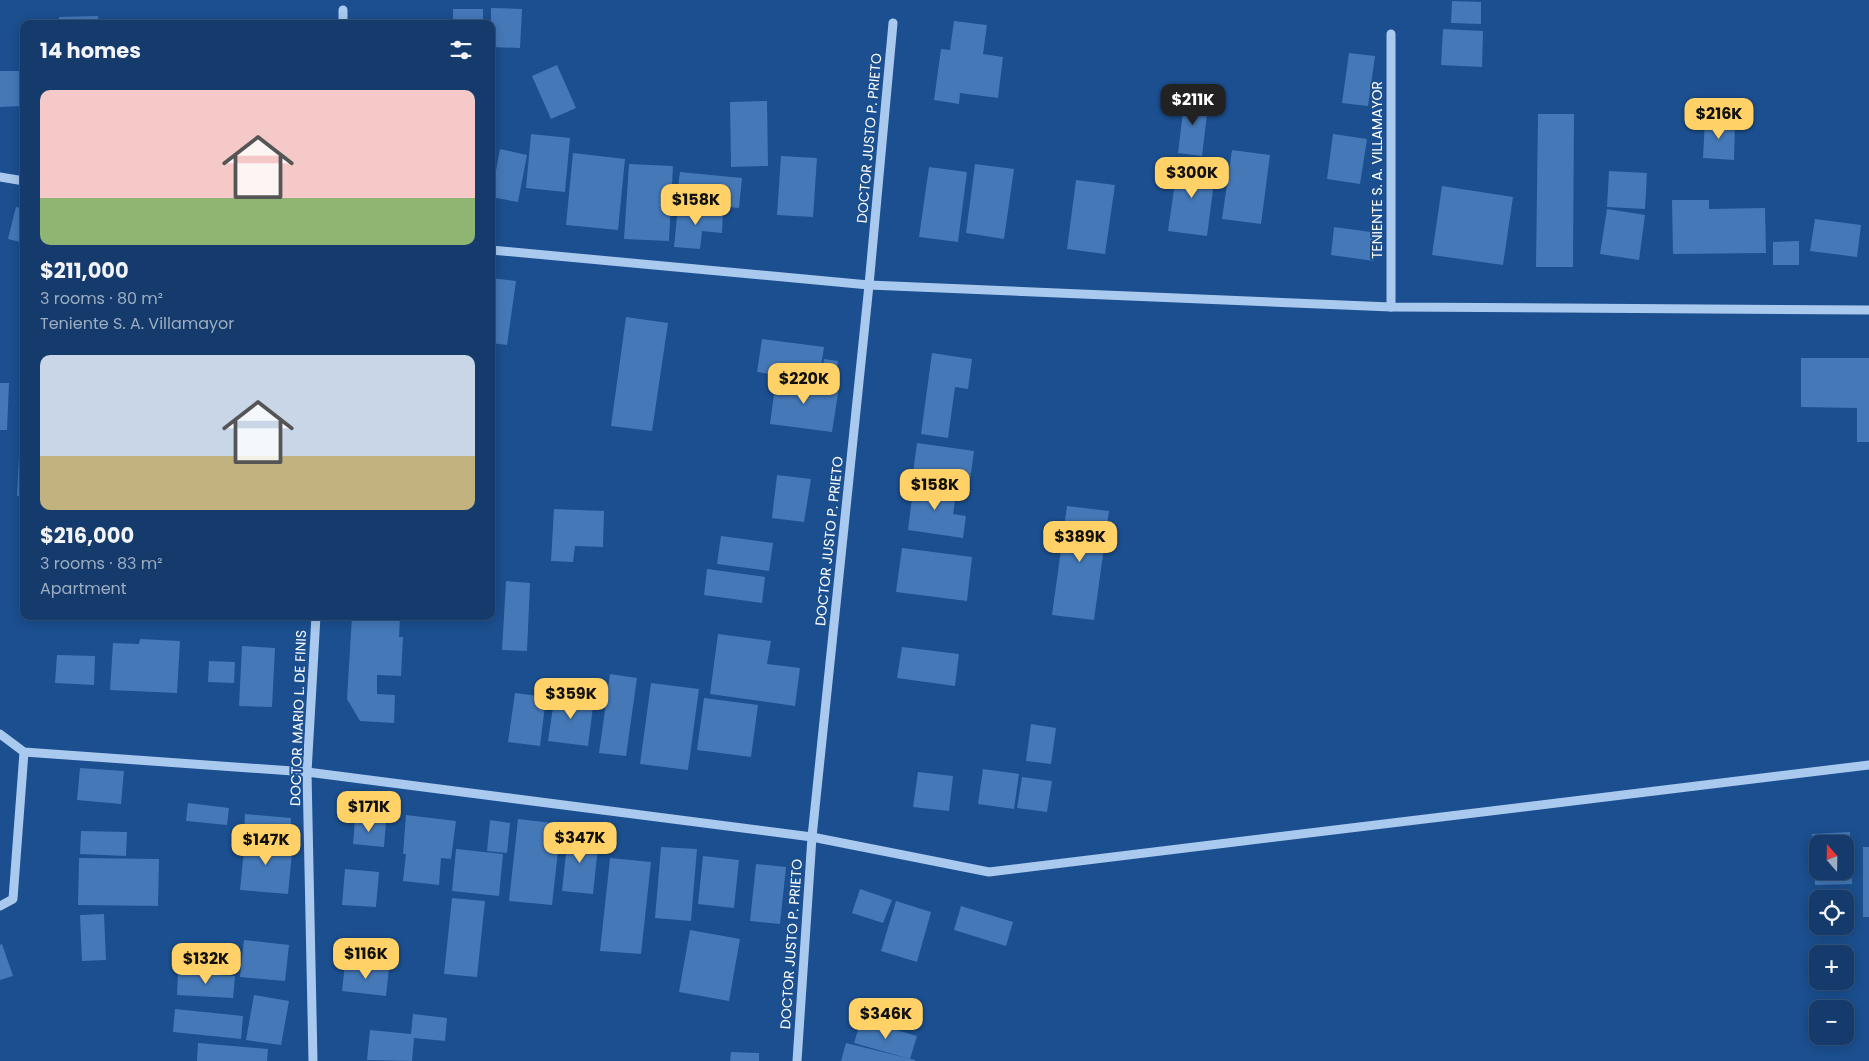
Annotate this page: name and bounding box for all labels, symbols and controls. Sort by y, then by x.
text: 14 homes [40,36,141,65]
icon: filters [447,36,475,64]
street label: DOCTOR JUSTO P. PRIETO [852,52,886,224]
street label: TENIENTE S. A. VILLAMAYOR [1367,81,1387,259]
pin: $211K [1158,84,1228,126]
text: $211K [1172,88,1214,111]
pin: $216K [1684,98,1754,140]
text: $216K [1695,102,1743,125]
icon: home [213,122,303,212]
pin: $300K [1157,156,1227,199]
text: $300K [1166,161,1218,184]
pin: $158K [661,184,731,226]
text: $158K [672,188,720,211]
text: $211,000 [40,256,129,285]
text: 3 rooms · 80 m² [40,287,163,310]
text: Teniente S. A. Villamayor [40,312,234,335]
pin: $220K [769,362,839,405]
text: $220K [779,367,829,390]
icon: home [213,387,303,477]
street label: DOCTOR JUSTO P. PRIETO [810,455,848,627]
pin: $158K [900,468,970,511]
text: $158K [911,473,959,496]
pin: $389K [1045,520,1115,563]
text: $216,000 [40,521,134,550]
text: $389K [1054,525,1106,548]
text: 3 rooms · 83 m² [40,552,162,575]
text: Apartment [40,577,127,600]
street label: DOCTOR MARIO L. DE FINIS [285,630,311,806]
pin: $359K [536,678,606,720]
text: $359K [545,682,597,705]
pin: $171K [334,790,404,833]
text: $171K [348,795,390,818]
pin: $347K [545,822,615,864]
pin: $147K [231,824,301,866]
text: $347K [555,826,605,849]
text: $147K [242,828,290,851]
north arrow [1809,835,1854,880]
map controls [1809,835,1854,1045]
street label: DOCTOR JUSTO P. PRIETO [775,858,807,1030]
button: locate [1809,890,1854,935]
pin: $116K [331,938,401,980]
pin: $132K [171,942,241,985]
text: $116K [344,942,388,965]
button: + [1809,945,1854,990]
text: $132K [183,947,229,970]
pin: $346K [851,998,921,1040]
button: − [1809,1000,1854,1045]
text: $346K [860,1002,912,1025]

